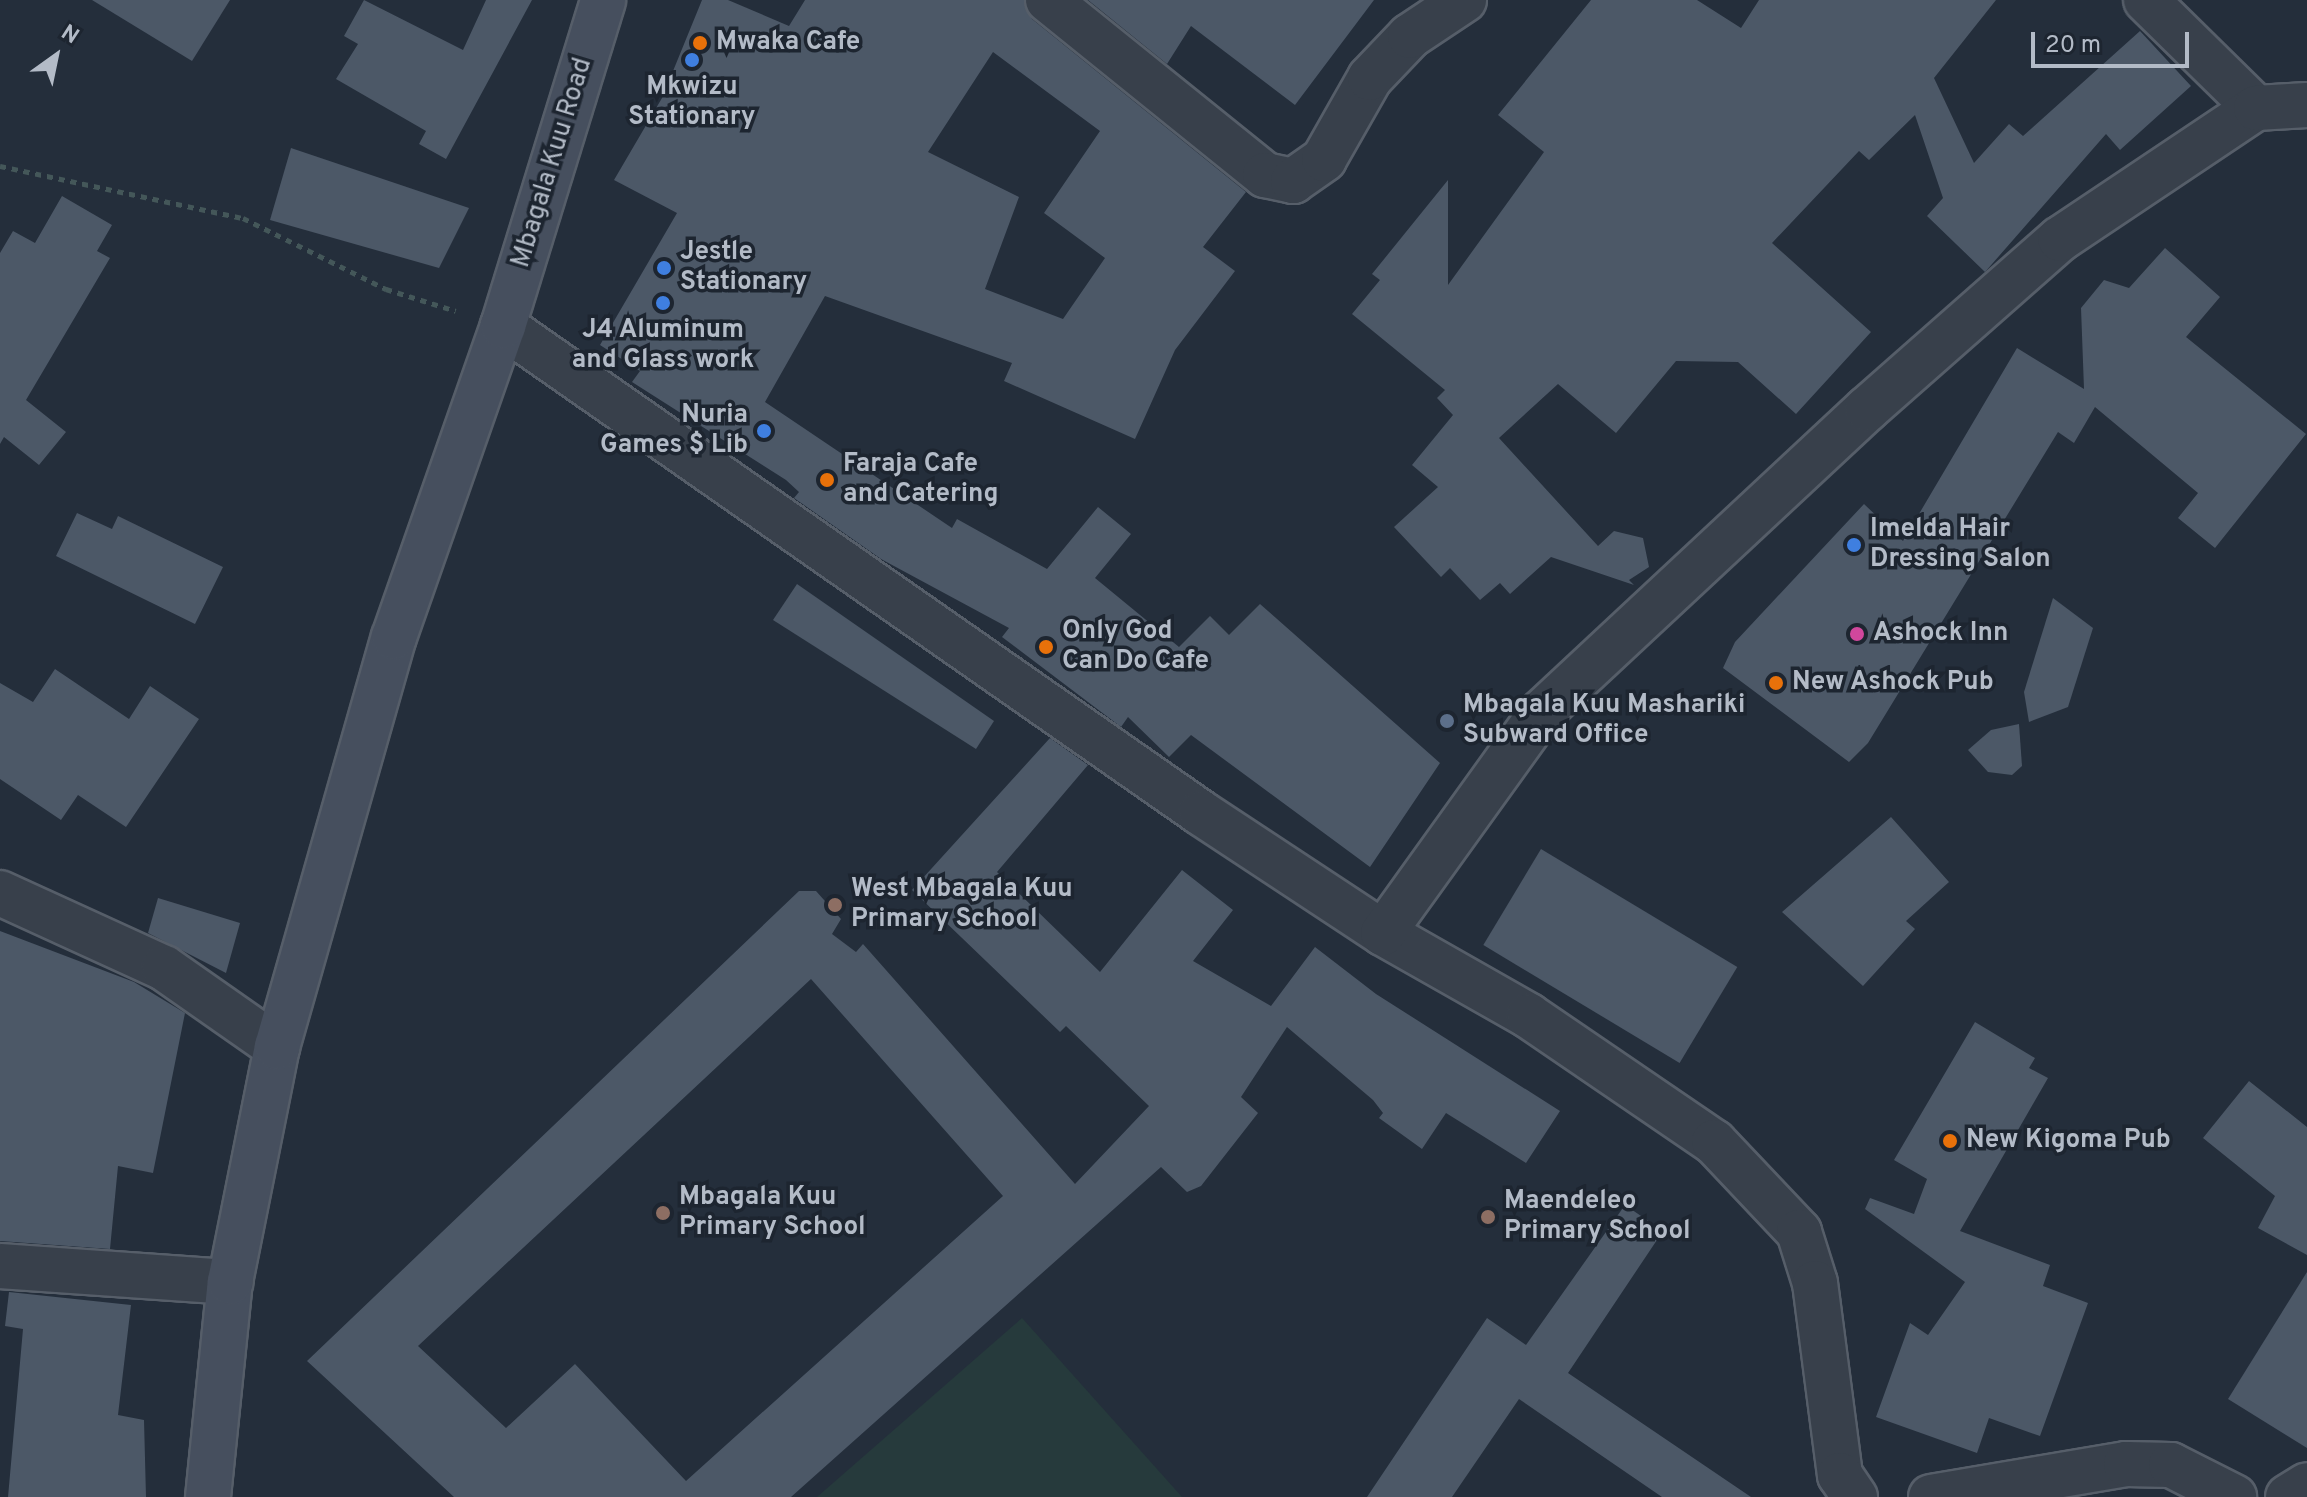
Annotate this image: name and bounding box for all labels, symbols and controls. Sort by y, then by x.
north arrow [16,16,96,96]
scale bar [2035,16,2193,66]
text: N [55,20,83,51]
place label: Mwaka Cafe [716,27,860,59]
text: 20 m [2045,31,2101,61]
marker: Mwaka Cafe [691,34,709,52]
marker: Mkwizu Stationary [683,51,701,69]
street label: Mbagala Kuu Road [506,54,600,272]
place label: Mkwizu Stationary [628,72,756,134]
place label: Jestle Stationary [680,237,807,298]
marker: Jestle Stationary [655,259,673,277]
marker: J4 Aluminum and Glass work [654,294,672,312]
place label: J4 Aluminum and Glass work [572,315,754,376]
place label: Nuria Games $ Lib [600,400,748,462]
marker: Nuria Games $ Lib [755,422,773,440]
place label: Faraja Cafe and Catering [843,449,999,510]
marker: Faraja Cafe and Catering [818,471,836,489]
place label: Imelda Hair Dressing Salon [1870,514,2051,576]
marker: Imelda Hair Dressing Salon [1845,536,1863,554]
place label: Only God Can Do Cafe [1062,616,1209,678]
place label: Ashock Inn [1873,618,2008,650]
marker: Ashock Inn [1848,625,1866,643]
marker: Only God Can Do Cafe [1037,638,1055,656]
place label: New Ashock Pub [1792,667,1995,699]
marker: New Ashock Pub [1767,674,1785,692]
place label: Mbagala Kuu Mashariki Subward Office [1463,690,1745,752]
marker: Mbagala Kuu Mashariki Subward Office [1438,712,1456,730]
place label: West Mbagala Kuu Primary School [851,874,1073,936]
marker: West Mbagala Kuu Primary School [826,896,844,914]
place label: New Kigoma Pub [1966,1125,2171,1157]
marker: New Kigoma Pub [1941,1132,1959,1150]
place label: Mbagala Kuu Primary School [679,1182,866,1244]
place label: Maendeleo Primary School [1504,1186,1691,1248]
marker: Mbagala Kuu Primary School [654,1204,672,1222]
marker: Maendeleo Primary School [1479,1208,1497,1226]

